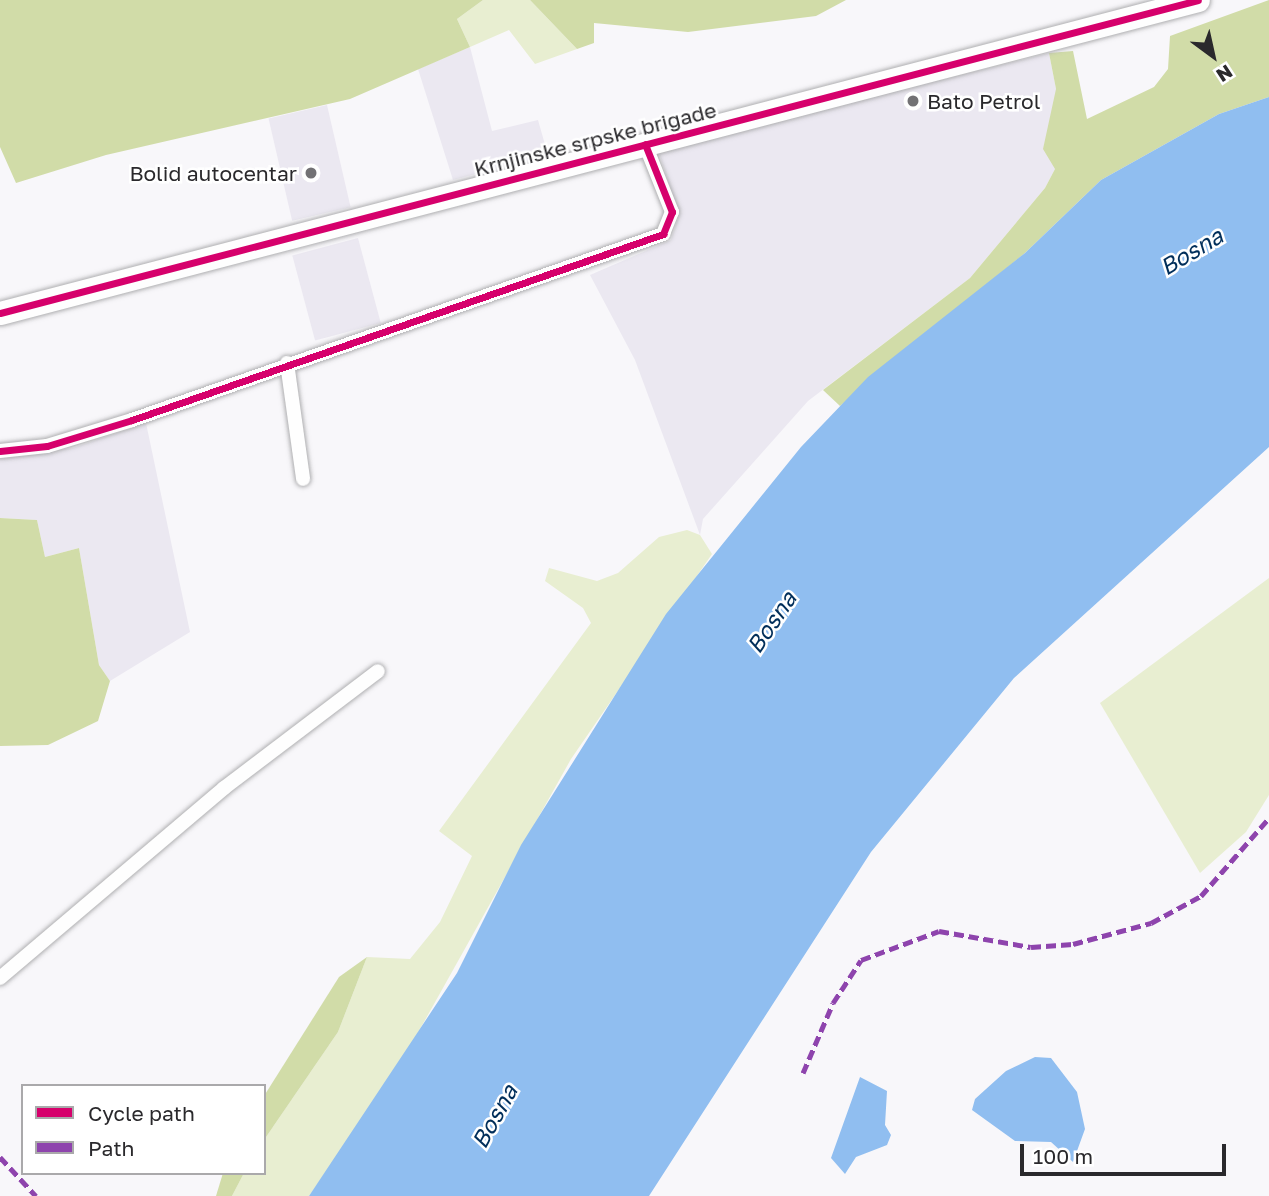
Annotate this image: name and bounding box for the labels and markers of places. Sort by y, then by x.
place label: Bato Petrol [927,88,1040,114]
marker: Bato Petrol [905,93,921,109]
place label: Bolid autocentar [129,160,297,186]
marker: Bolid autocentar [303,165,319,181]

